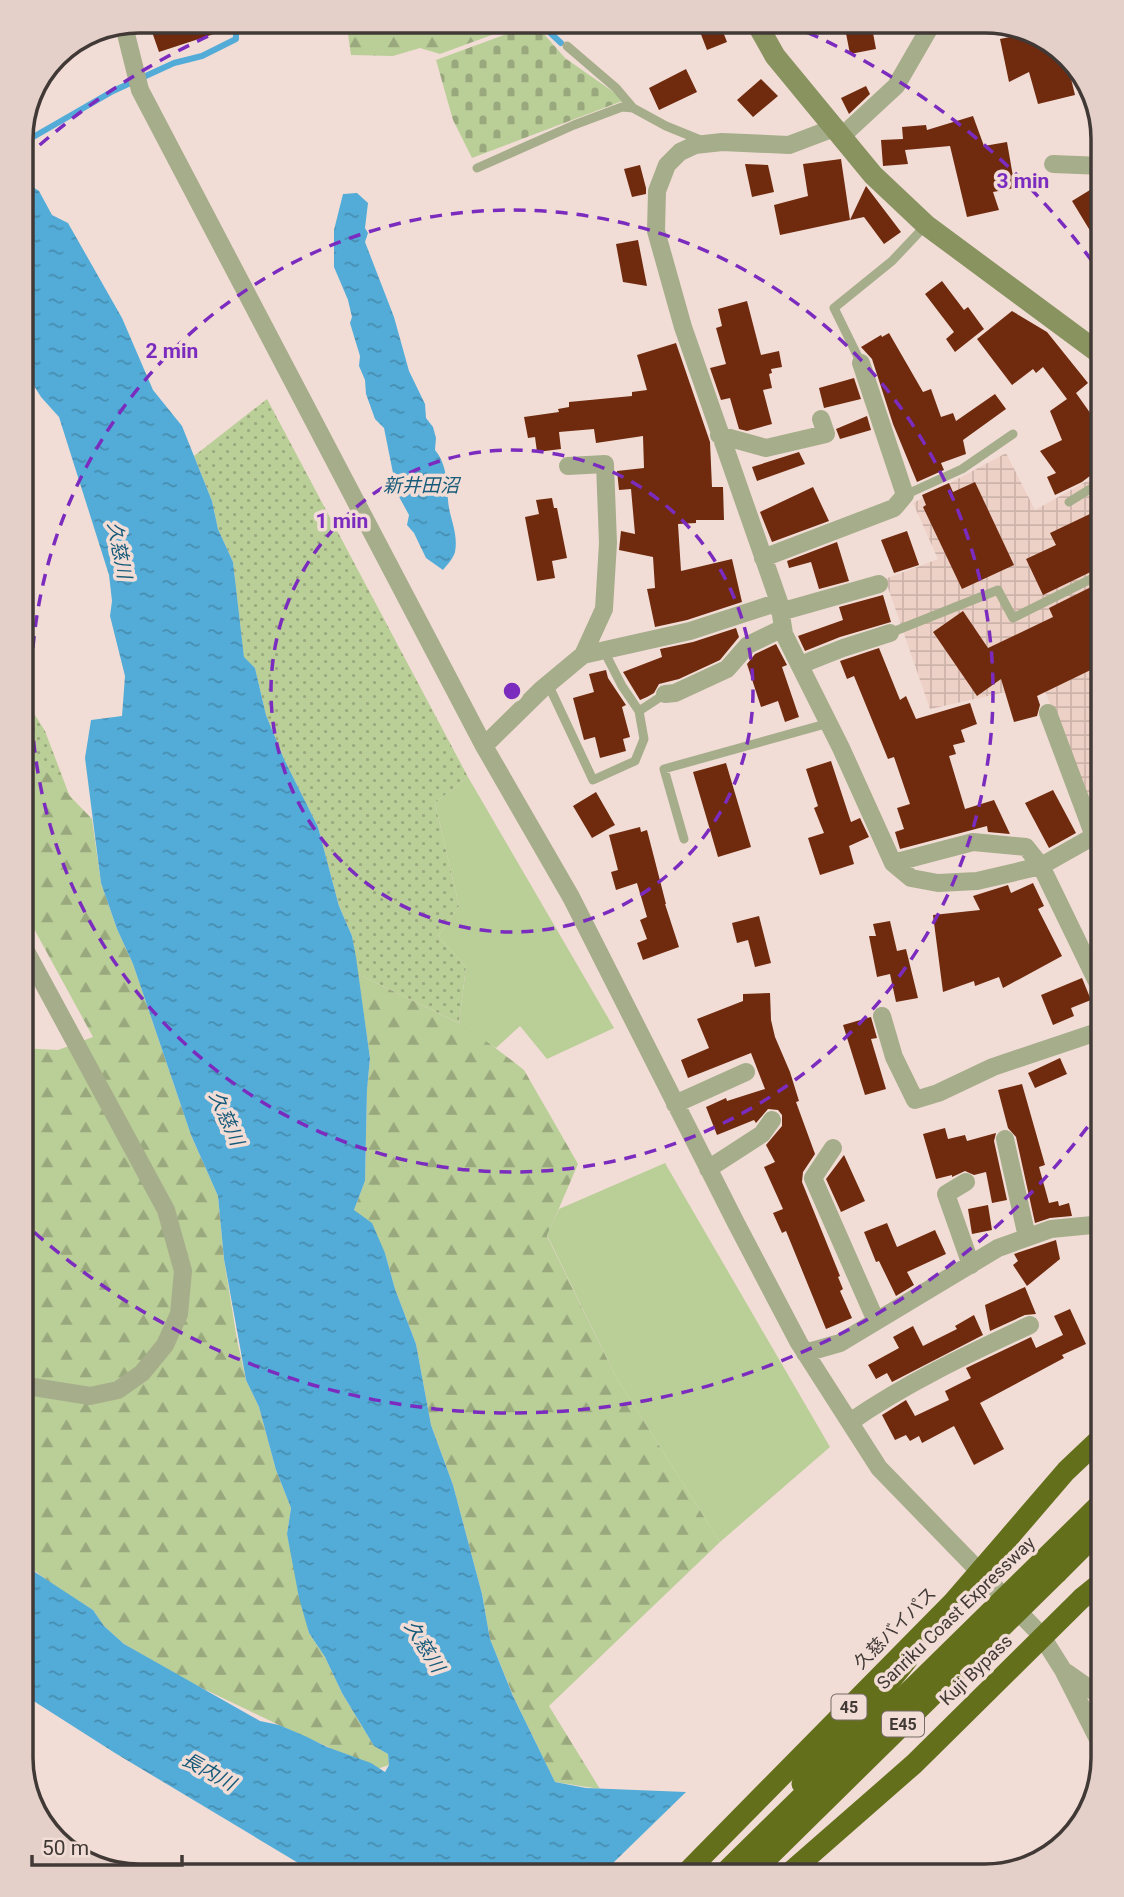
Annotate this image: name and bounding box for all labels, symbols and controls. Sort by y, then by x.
text: 3 min [997,169,1049,193]
text: 2 min [146,339,198,363]
water label: 新井田沼 [383,474,462,497]
text: 1 min [316,509,368,533]
water label: 久慈川 [103,520,137,582]
centre of rings [500,679,524,703]
water label: 久慈川 [204,1087,249,1151]
street label: Sanriku Coast Expressway [873,1532,1039,1693]
street label: 久慈バイパス [849,1582,940,1673]
water label: 久慈川 [400,1616,450,1678]
street label: Kuji Bypass [935,1630,1016,1709]
road number: 45 [832,1694,866,1720]
road number: E45 [882,1712,924,1736]
water label: 長内川 [178,1748,241,1796]
scale bar [32,1824,182,1868]
text: 50 m [42,1836,89,1860]

